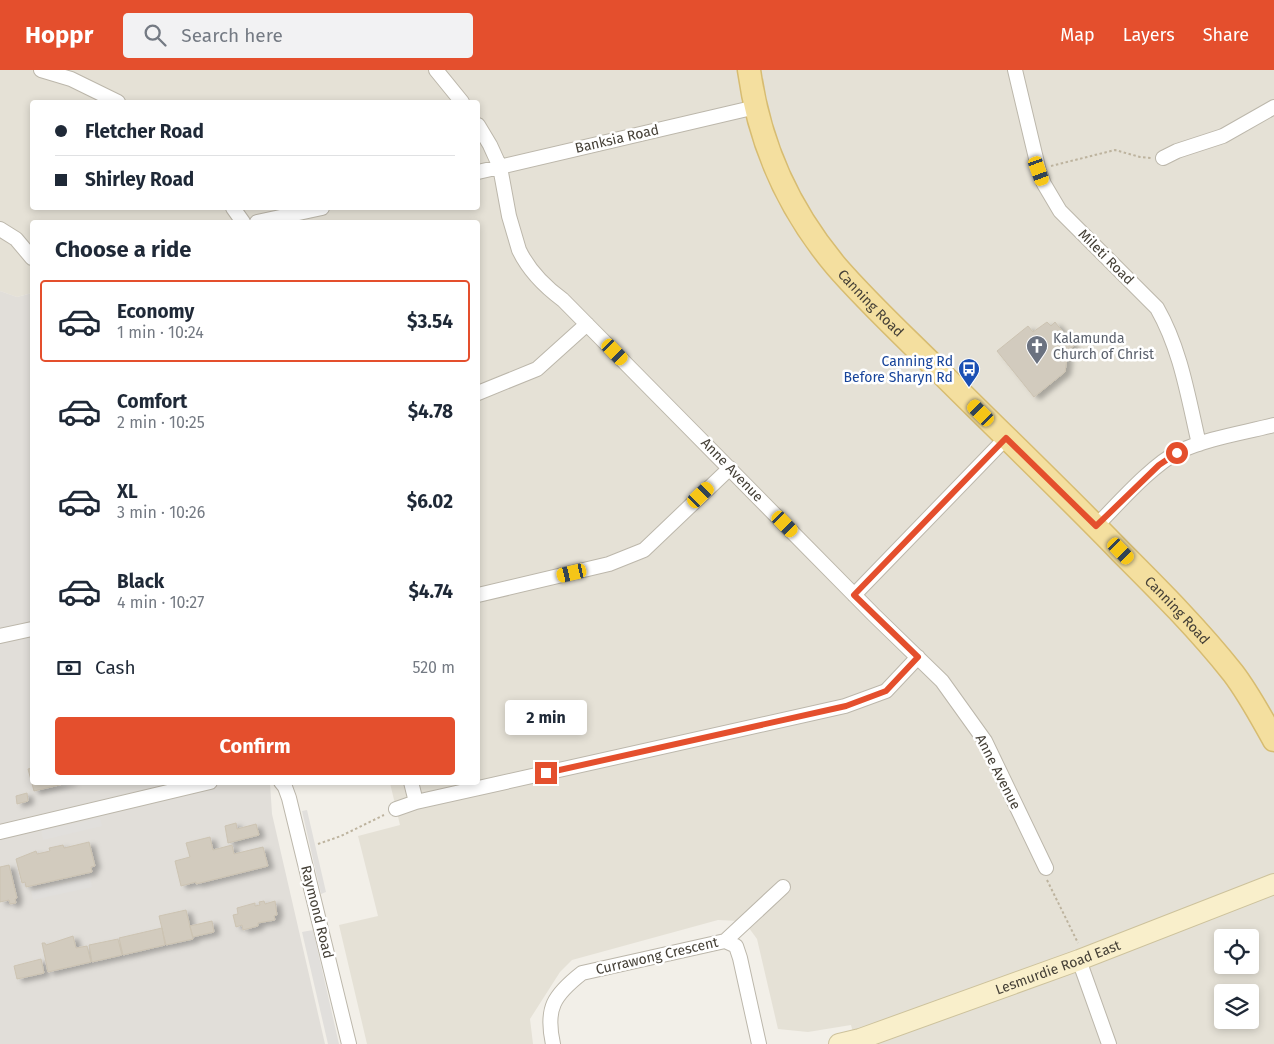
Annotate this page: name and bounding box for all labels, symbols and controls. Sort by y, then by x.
search box [123,13,473,58]
text: Hoppr [25,21,93,49]
icon: search [141,21,169,49]
text: Search here [181,24,283,47]
text: Map [1060,24,1095,46]
text: Layers [1123,24,1175,46]
text: Share [1203,24,1249,46]
text: Fletcher Road [85,120,204,143]
street label: Banksia Road [573,121,661,157]
car [1026,154,1051,188]
text: Shirley Road [85,168,194,191]
street label: Mileti Road [1075,226,1137,288]
text: Choose a ride [55,236,191,263]
street label: Canning Road [834,266,907,340]
icon: car [57,299,102,344]
text: Economy [117,300,194,323]
text: $3.54 [407,310,453,333]
text: 1 min · 10:24 [117,323,204,342]
place label: Kalamunda Church of Christ [1053,330,1155,363]
church icon: Kalamunda Church of Christ [1025,334,1049,365]
car [599,336,630,368]
place label: Canning Rd Before Sharyn Rd [844,353,953,386]
bus stop icon: Canning Rd Before Sharyn Rd [957,357,981,388]
icon: car [57,389,102,434]
text: Comfort [117,390,187,413]
car [965,397,996,429]
text: $4.78 [408,400,453,423]
text: 2 min · 10:25 [117,413,205,432]
street label: Anne Avenue [697,435,767,505]
route start [1166,442,1188,464]
icon: car [57,479,102,524]
car [684,479,717,511]
text: XL [117,480,138,503]
text: $6.02 [407,490,453,513]
text: 3 min · 10:26 [117,503,205,522]
car [769,508,800,540]
car [1105,535,1136,567]
car [555,562,588,584]
icon: car [57,569,102,614]
text: Black [117,570,164,593]
street label: Canning Road [1141,572,1213,648]
text: $4.74 [408,580,453,603]
text: 4 min · 10:27 [117,593,204,612]
icon: cash [55,654,83,682]
text: Cash [95,656,136,679]
text: 520 m [412,658,455,677]
callout: 2 min [505,700,587,736]
text: 2 min [526,708,566,727]
button: Confirm [55,717,455,775]
street label: Anne Avenue [972,731,1024,813]
route end [535,762,557,784]
street label: Raymond Road [297,864,337,960]
map controls [1214,929,1259,1029]
button: locate [1214,929,1259,974]
street label: Currawong Crescent [594,933,721,978]
street label: Lesmurdie Road East [993,936,1124,998]
button: layers [1214,984,1259,1029]

